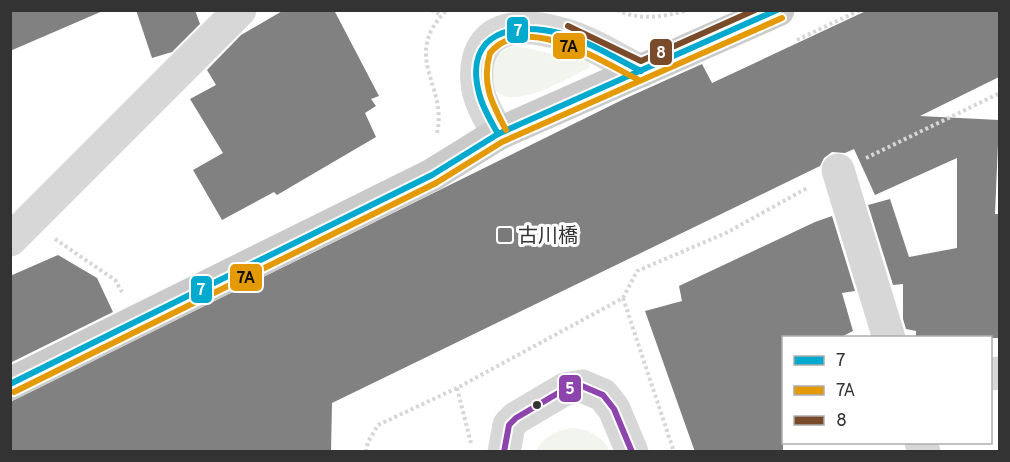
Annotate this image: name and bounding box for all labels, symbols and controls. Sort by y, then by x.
line badge: 7 [506,16,529,44]
text: 7 [514,22,522,42]
line badge: 7A [552,32,586,60]
text: 7A [560,38,578,58]
line badge: 8 [649,38,673,66]
text: 8 [656,44,666,64]
place label: 古川橋 [518,224,578,250]
marker: 古川橋 [496,226,514,244]
line badge: 7A [229,263,263,292]
text: 7A [237,269,255,289]
line badge: 7 [190,275,213,304]
text: 7 [197,281,205,301]
legend [782,336,992,444]
text: 7 [836,350,845,373]
line badge: 5 [558,374,582,403]
text: 5 [565,380,575,400]
text: 7A [836,380,856,403]
unlabelled marker [531,399,543,411]
text: 8 [836,410,847,433]

